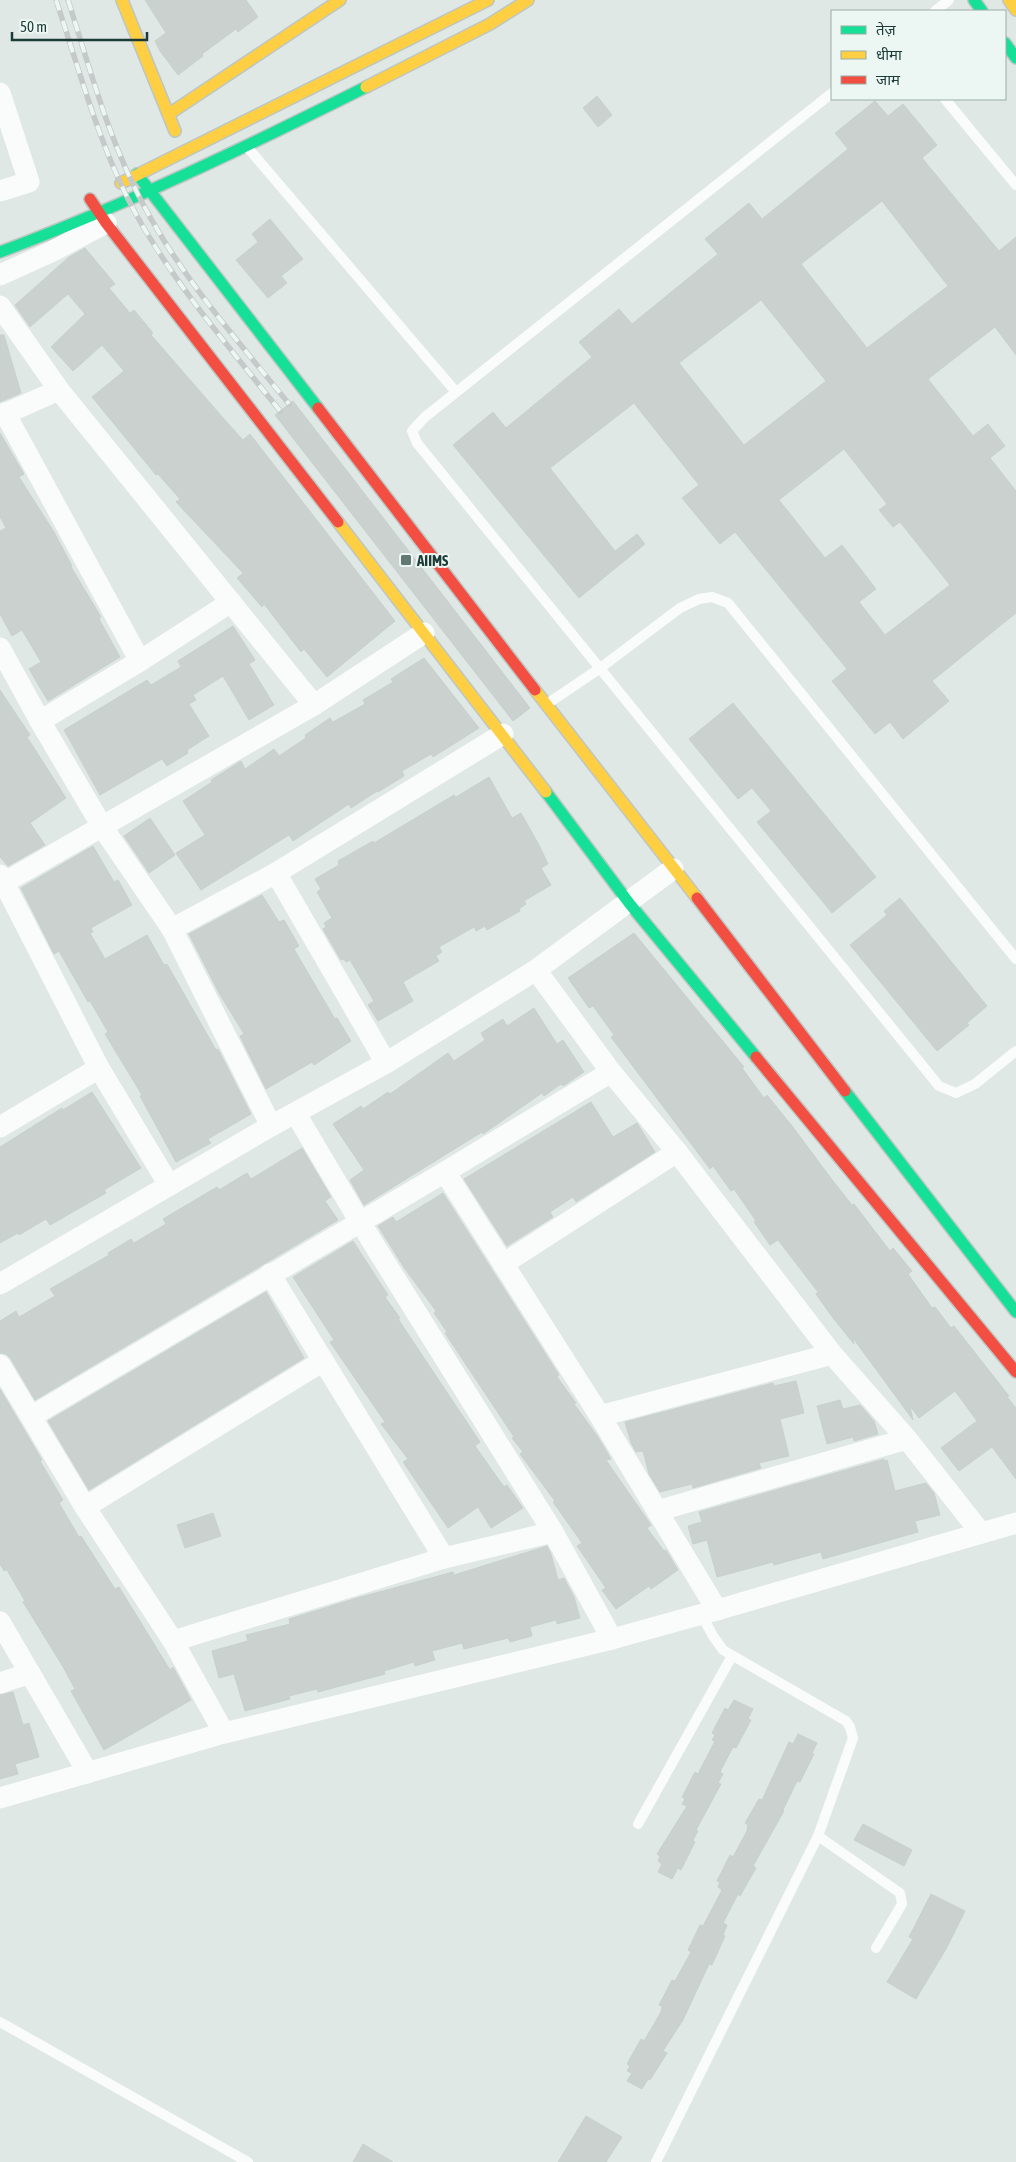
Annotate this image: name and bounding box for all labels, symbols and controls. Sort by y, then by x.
scale bar [12,10,148,42]
legend [831,10,1006,100]
text: 50 m [20,18,47,35]
text: तेज़ [876,21,897,38]
text: धीमा [876,46,903,63]
text: जाम [876,71,901,88]
place label: AIIMS [416,552,449,569]
marker: AIIMS [399,553,413,567]

